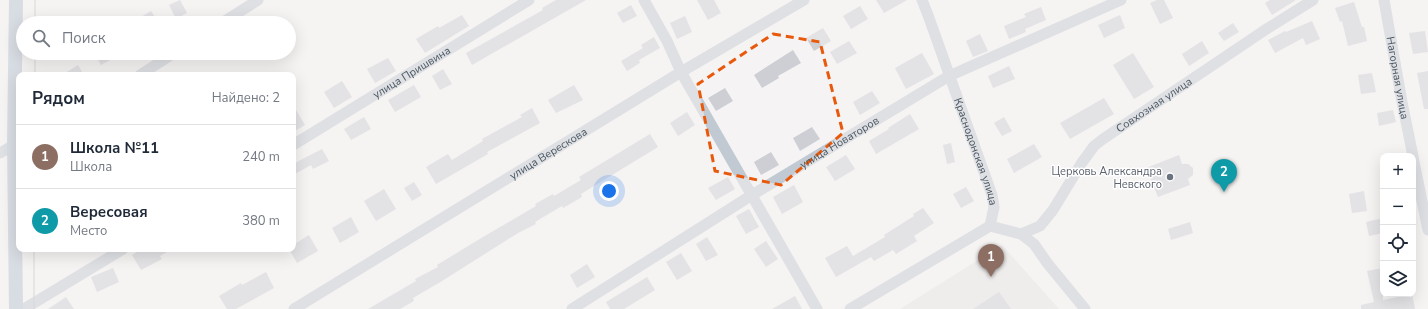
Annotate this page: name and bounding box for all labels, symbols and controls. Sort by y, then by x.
search box [16,16,296,60]
icon: search [30,27,52,49]
text: Поиск [62,28,106,48]
street label: Нагорная улица [1383,35,1412,121]
street label: улица Пришвина [370,43,453,102]
street label: Совхозная улица [1113,74,1195,136]
text: Рядом [32,87,85,110]
text: Найдено: 2 [212,89,280,107]
street label: Краснодонская улица [950,96,1001,207]
street label: улица Новаторов [797,113,882,172]
street label: улица Верескова [507,124,590,183]
text: Школа №11 [70,138,159,158]
text: 1 [41,148,49,166]
text: 240 m [242,148,280,166]
map controls [1380,153,1416,297]
button: + [1380,153,1416,189]
text: Школа [70,158,112,176]
pin: 2 [1211,159,1237,192]
place label: Церковь Александра Невского [1051,164,1162,192]
marker: Церковь Александра Невского [1165,172,1175,182]
your location [599,181,619,201]
button: − [1380,189,1416,225]
text: Вересовая [70,202,148,222]
text: 2 [41,212,49,230]
text: 380 m [242,212,280,230]
text: Место [70,222,107,240]
button: locate [1380,225,1416,261]
pin: 1 [978,244,1004,277]
button: layers [1380,261,1416,297]

